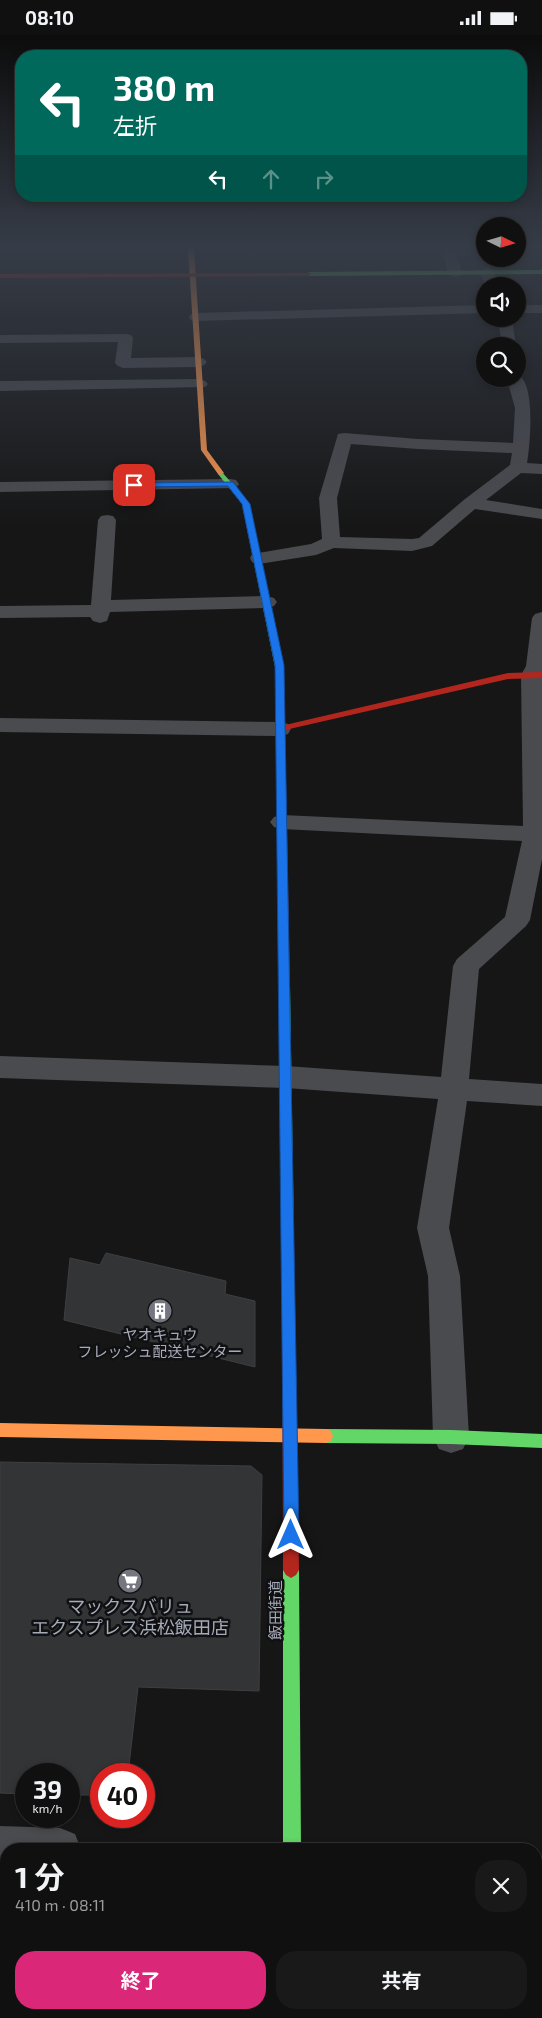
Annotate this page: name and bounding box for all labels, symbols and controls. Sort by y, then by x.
text: 08:10 [25,6,74,29]
text: 380 m [113,66,215,108]
icon: left [30,70,95,135]
text: 左折 [113,112,157,138]
icon: left [204,165,232,193]
icon: ahead [257,165,285,193]
icon: right [310,165,338,193]
north arrow [476,217,526,267]
map controls [476,217,526,387]
button: sound [476,277,526,327]
button: search [476,337,526,387]
pin [113,464,155,506]
icon: arrive [120,471,148,499]
building icon: ヤオキュウ フレッシュ配送センター [147,1298,173,1324]
place label: ヤオキュウ フレッシュ配送センター [77,1325,243,1360]
position arrow [264,1508,316,1560]
supermarket icon: マックスバリュ エクスプレス浜松飯田店 [117,1568,143,1594]
street label: 飯田街道 [266,1580,284,1640]
place label: マックスバリュ エクスプレス浜松飯田店 [31,1595,229,1638]
speed limit sign: 40 [90,1763,155,1828]
text: 39 [33,1774,62,1804]
text: km/h [33,1801,62,1815]
text: 1 分 [15,1858,64,1894]
button: close [475,1860,527,1912]
text: 410 m · 08:11 [15,1895,105,1914]
button: 終了 [15,1951,266,2009]
button: 共有 [276,1951,527,2009]

